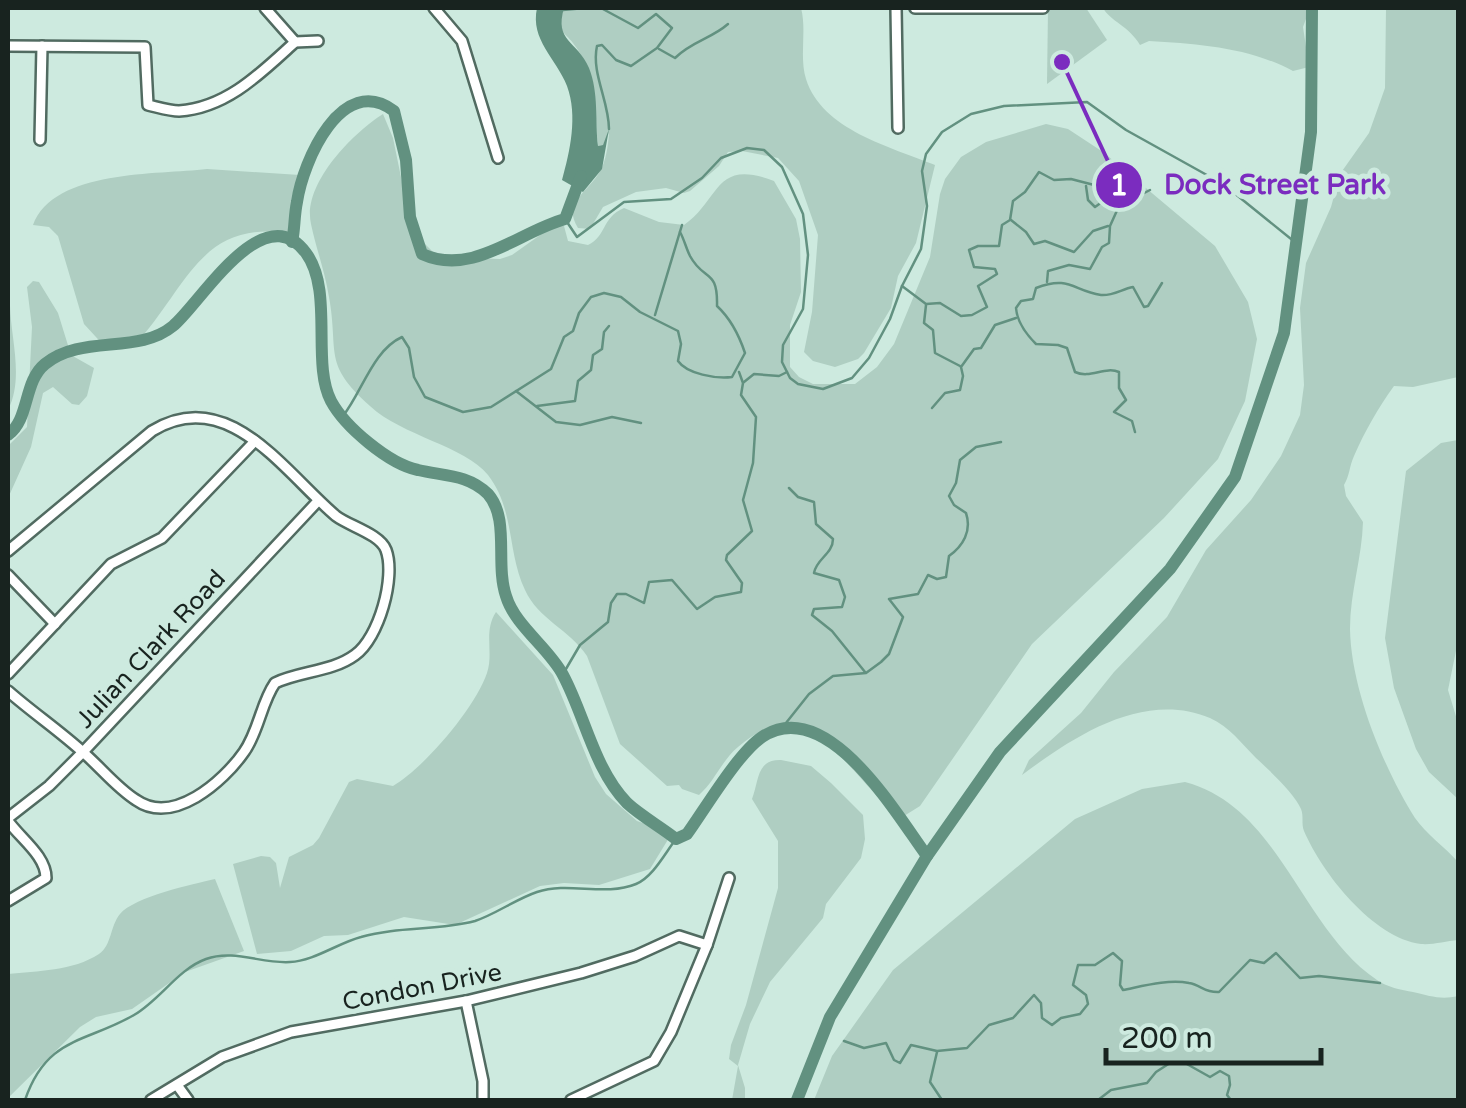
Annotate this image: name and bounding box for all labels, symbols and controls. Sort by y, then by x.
callout: Dock Street Park [1094,156,1406,214]
text: 1 [1110,167,1128,204]
text: Dock Street Park [1164,168,1386,202]
street label: Julian Clark Road [70,564,232,734]
street label: Condon Drive [340,957,504,1017]
scale bar [1106,1003,1321,1065]
text: 200 m [1121,1020,1213,1057]

